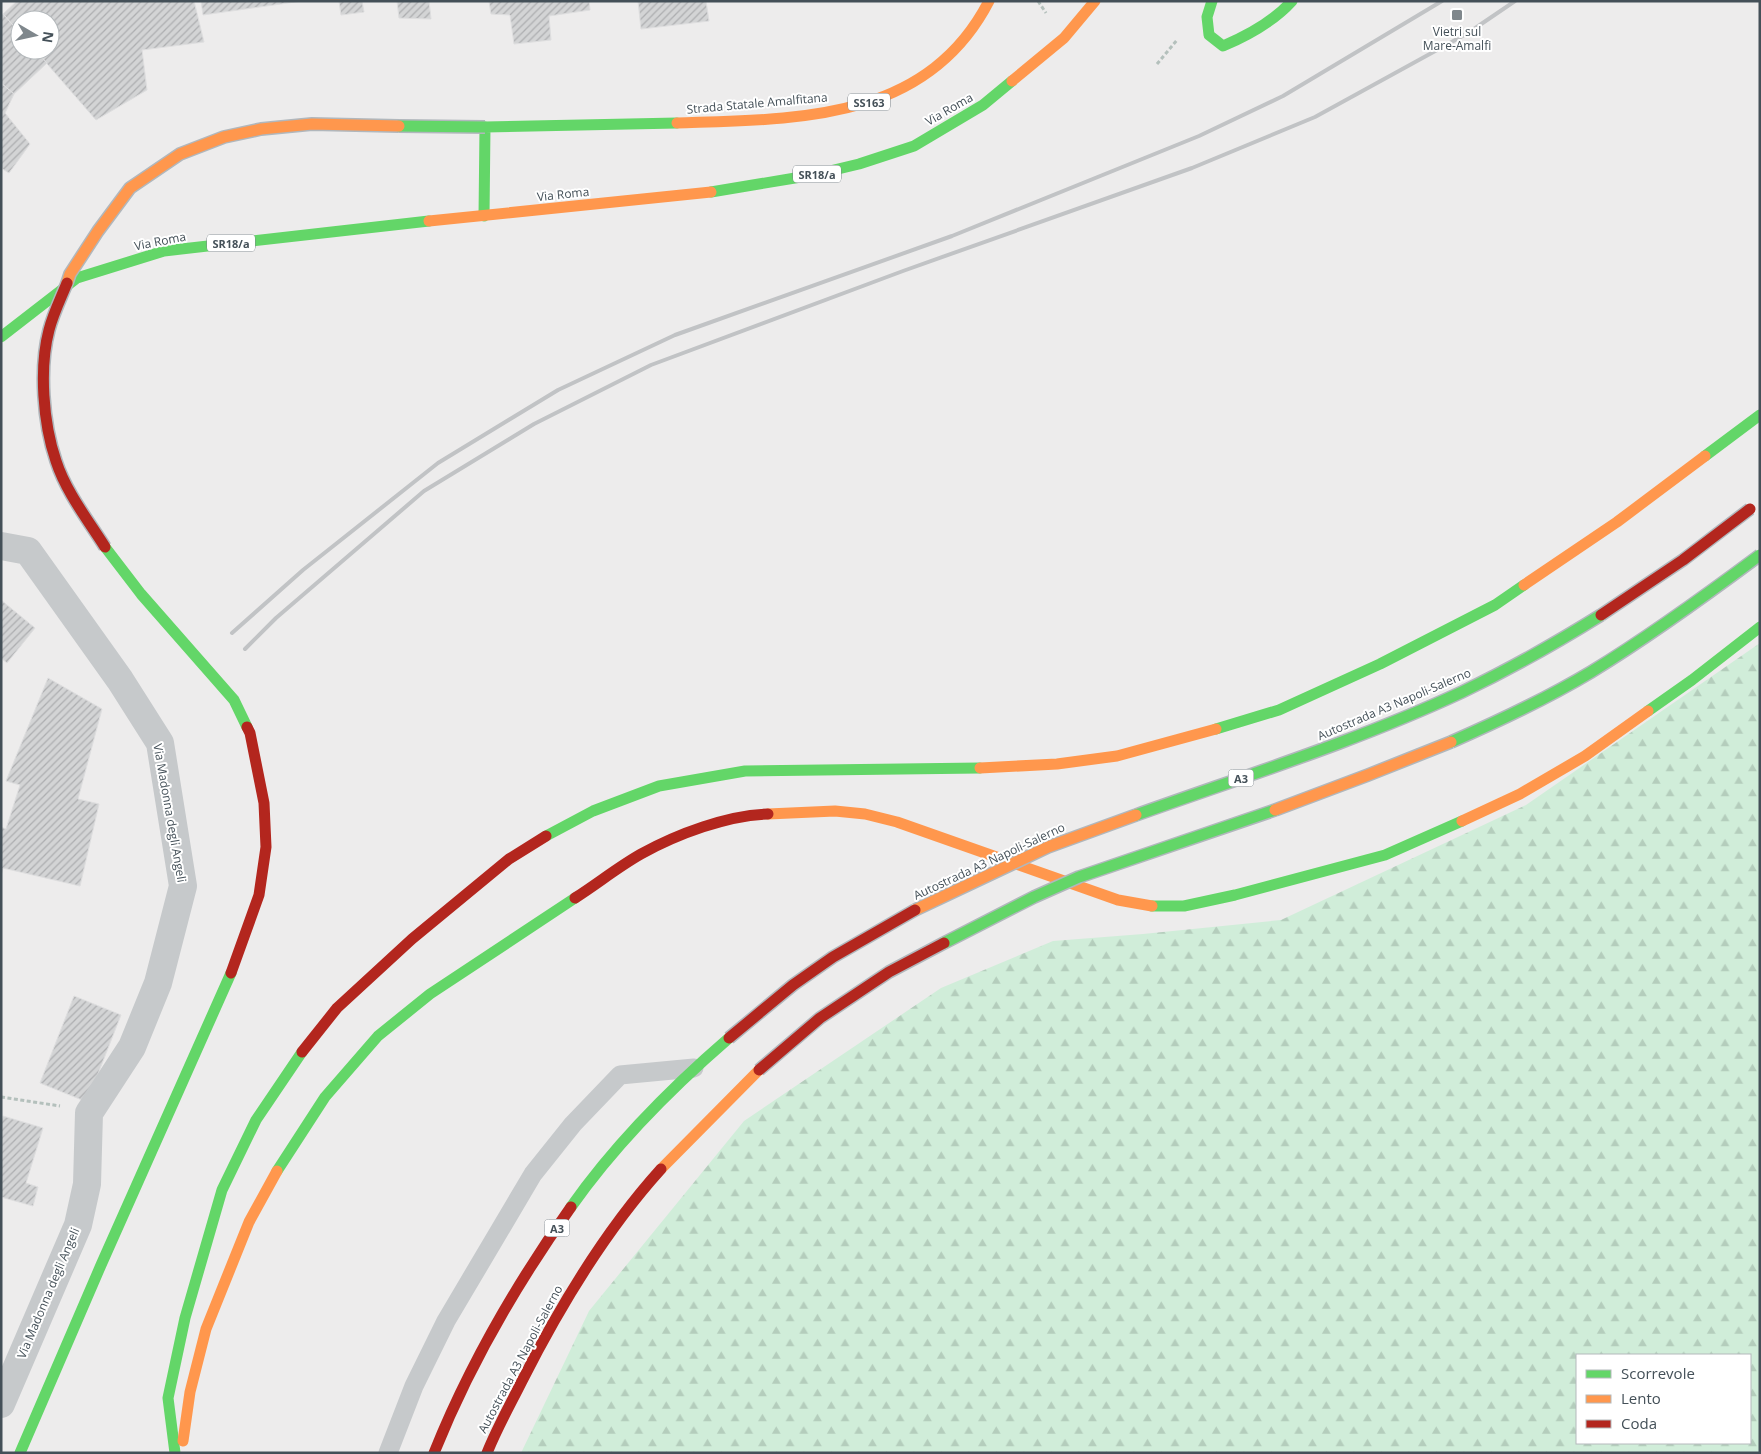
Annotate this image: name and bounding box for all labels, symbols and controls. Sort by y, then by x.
marker: Vietri sul Mare-Amalfi [1450,8,1464,22]
north arrow [10,10,60,60]
place label: Vietri sul Mare-Amalfi [1423,23,1491,54]
text: N [38,30,59,44]
street label: Strada Statale Amalfitana [686,88,828,118]
street label: Via Roma [922,89,976,129]
road number: SS163 [848,94,890,110]
road number: SR18/a [793,165,841,182]
street label: Via Roma [536,183,590,205]
street label: Via Roma [133,228,187,254]
road number: SR18/a [207,234,255,252]
street label: Autostrada A3 Napoli-Salerno [1315,664,1473,744]
street label: Via Madonna degli Angeli [149,742,191,884]
road number: A3 [1228,770,1254,786]
street label: Autostrada A3 Napoli-Salerno [910,818,1068,904]
road number: A3 [544,1220,570,1236]
street label: Via Madonna degli Angeli [13,1225,83,1361]
street label: Autostrada A3 Napoli-Salerno [474,1282,566,1436]
legend [1576,1354,1751,1444]
text: Scorrevole [1621,1363,1695,1383]
text: Lento [1621,1388,1661,1408]
text: Coda [1621,1413,1657,1433]

